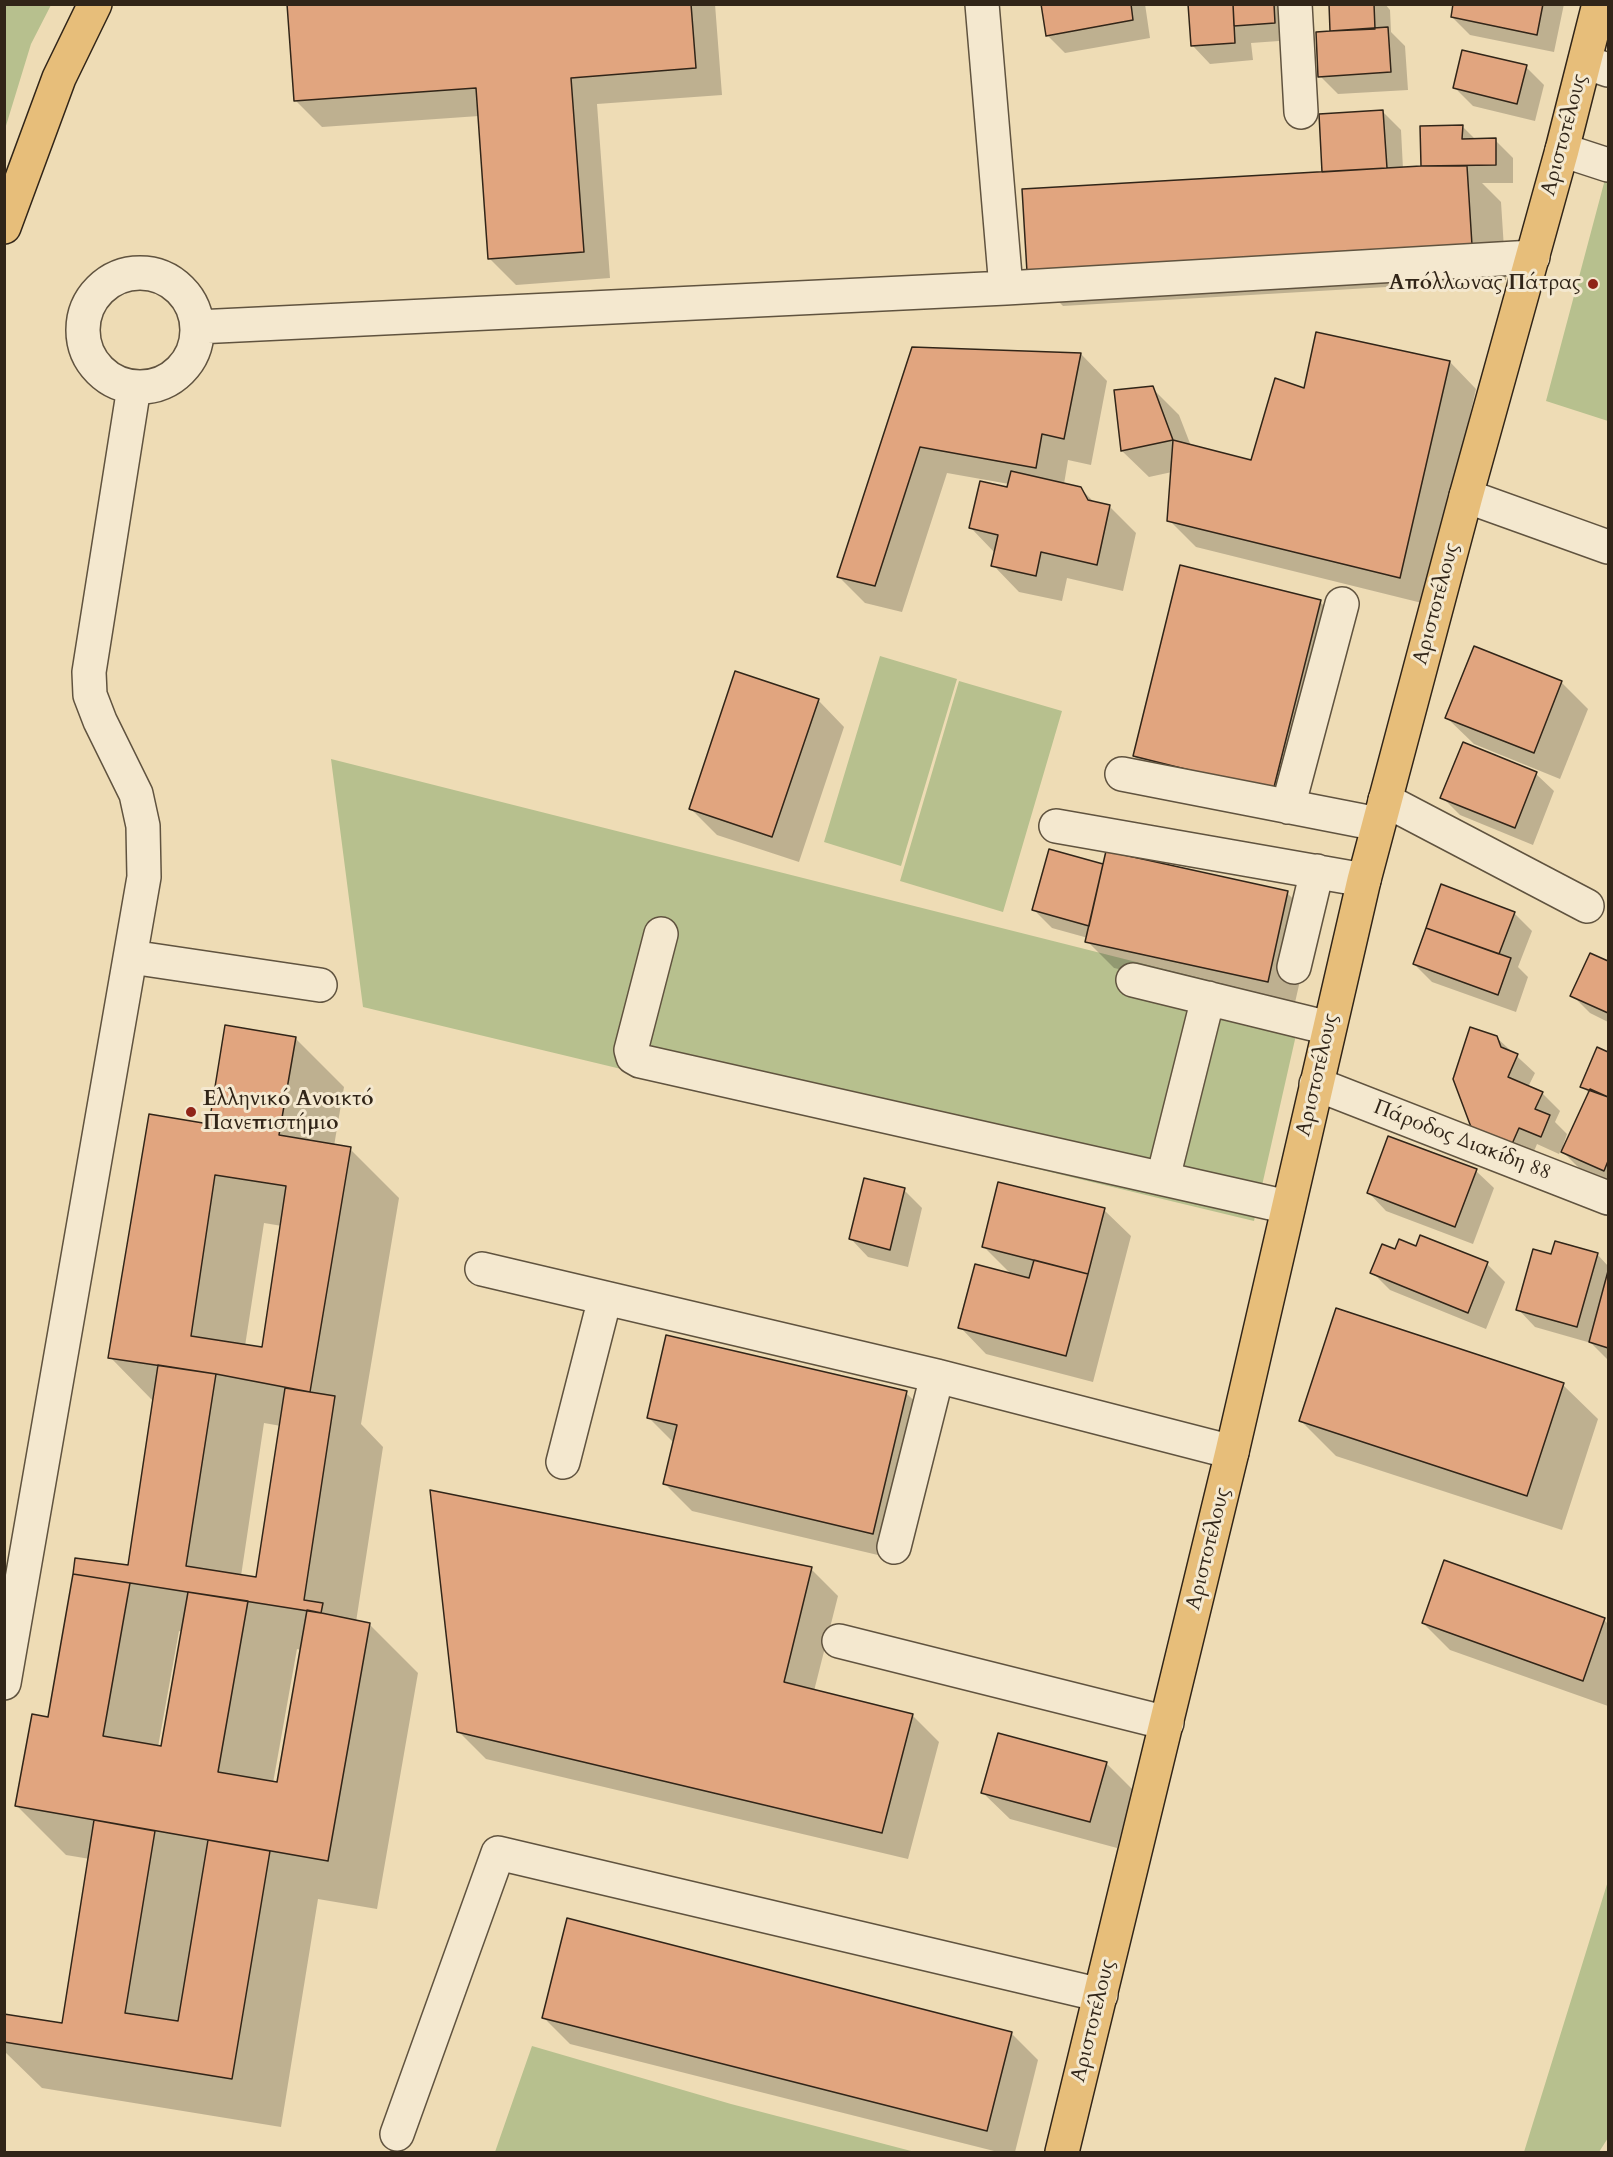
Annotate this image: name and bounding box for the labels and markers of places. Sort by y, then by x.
place label: Απόλλωνας Πάτρας [1389,271,1581,297]
marker: Απόλλωνας Πάτρας [1586,277,1600,291]
place label: Ελληνικό Ανοικτό Πανεπιστήμιο [203,1087,373,1137]
marker: Ελληνικό Ανοικτό Πανεπιστήμιο [184,1105,198,1119]

